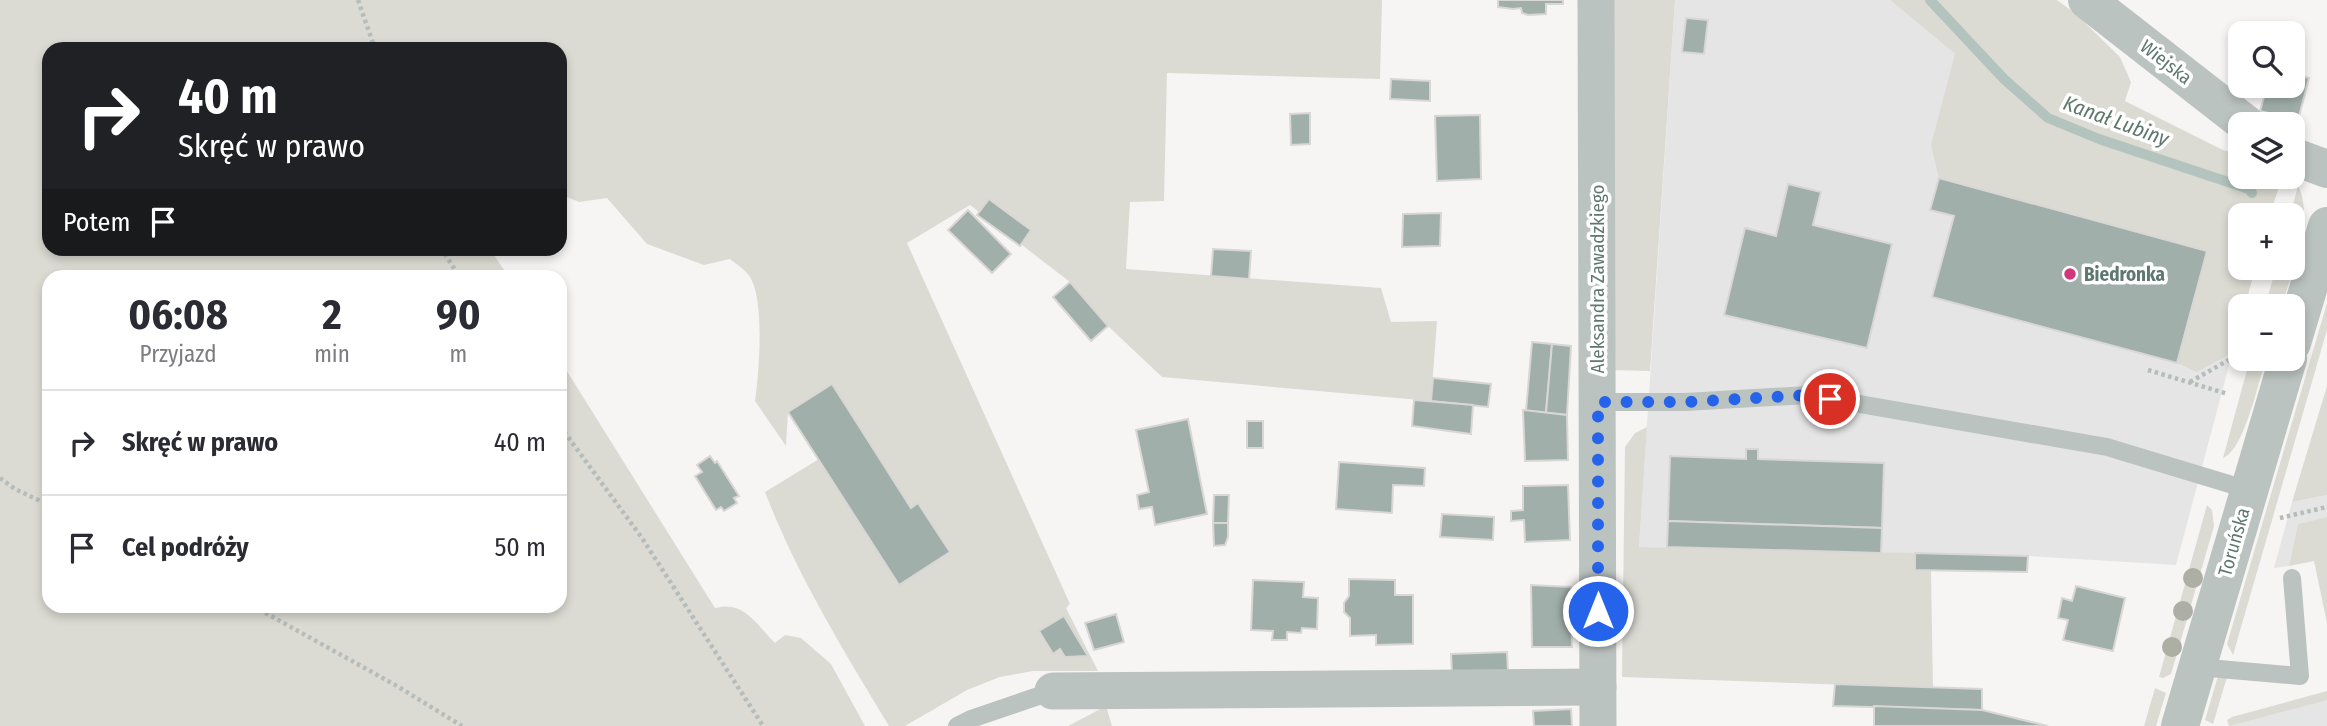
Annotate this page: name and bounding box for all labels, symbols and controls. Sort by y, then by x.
map controls [2228,21,2305,371]
button: search [2228,21,2305,98]
street label: Wiejska [2136,35,2196,89]
text: 40 m [178,67,278,126]
icon: right [63,70,154,161]
water label: Kanał Lubiny [2060,90,2173,152]
button: layers [2228,112,2305,189]
text: Skręć w prawo [178,127,365,165]
street label: Aleksandra Zawadzkiego [1586,184,1609,374]
icon: arrive [144,203,182,241]
button: + [2228,203,2305,280]
text: Potem [63,207,130,238]
place label: Biedronka [2084,263,2165,286]
marker: Biedronka [2062,266,2078,282]
text: 06:08 [128,290,228,340]
text: 2 [322,290,342,340]
text: 90 [436,290,481,340]
button: − [2228,294,2305,371]
text: Przyjazd [140,340,217,368]
text: min [314,340,350,368]
text: m [450,340,467,368]
pin [1800,369,1860,429]
icon: arrive [1811,380,1849,418]
icon: right [63,424,101,462]
text: Skręć w prawo [122,427,278,458]
text: 40 m [494,427,546,458]
street label: Toruńska [2213,505,2255,579]
icon: arrive [63,529,101,567]
text: Cel podróży [122,532,249,563]
text: 50 m [494,532,546,563]
position arrow [1561,574,1635,648]

